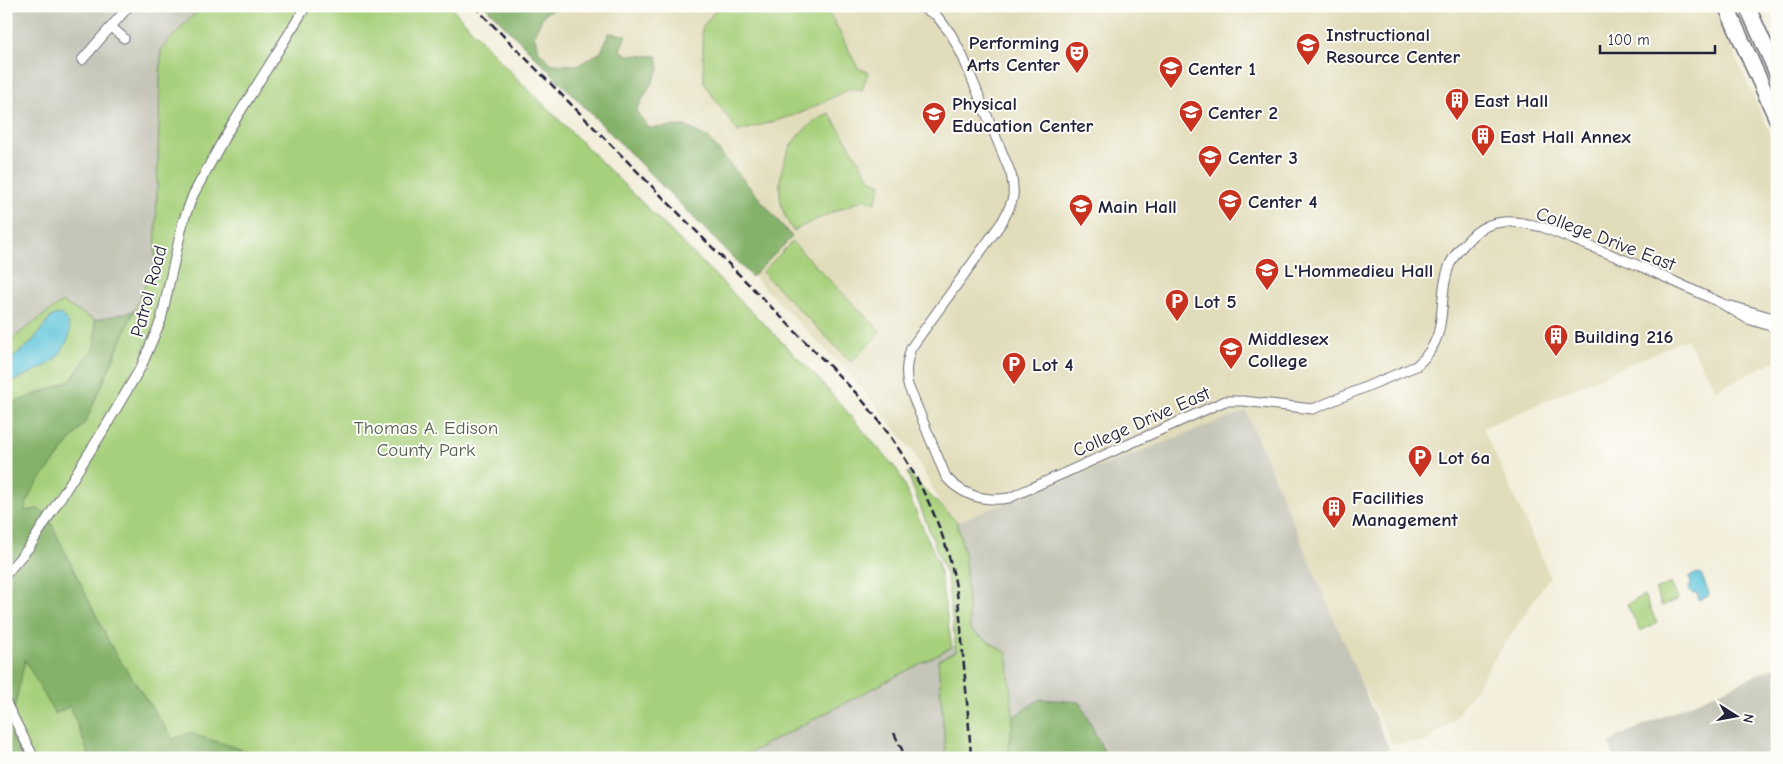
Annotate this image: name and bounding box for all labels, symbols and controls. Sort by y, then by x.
scale bar [1600,22,1716,54]
place label: Instructional Resource Center [1326,24,1460,68]
text: 100 m [1608,31,1650,49]
place label: Performing Arts Center [967,32,1060,76]
school or university icon: Instructional Resource Center [1295,32,1321,66]
theatre icon: Performing Arts Center [1064,40,1090,74]
school or university icon: Center 1 [1158,55,1184,89]
place label: Center 1 [1188,58,1256,80]
building icon: East Hall [1444,87,1470,121]
place label: East Hall [1474,90,1548,112]
place label: Physical Education Center [952,93,1094,137]
school or university icon: Center 2 [1178,99,1204,133]
school or university icon: Physical Education Center [921,101,947,135]
place label: Center 2 [1208,102,1278,124]
building icon: East Hall Annex [1470,123,1496,157]
place label: East Hall Annex [1500,126,1631,148]
school or university icon: Center 3 [1197,144,1223,178]
place label: Center 3 [1228,147,1298,169]
school or university icon: Center 4 [1217,188,1243,222]
place label: Center 4 [1248,191,1318,213]
school or university icon: Main Hall [1068,193,1094,227]
place label: Main Hall [1098,196,1177,218]
street label: College Drive East [1533,202,1679,276]
street label: Patrol Road [126,243,172,339]
school or university icon: L'Hommedieu Hall [1254,257,1280,291]
place label: L'Hommedieu Hall [1284,260,1433,282]
parking icon: Lot 5 [1164,288,1190,322]
place label: Lot 5 [1194,291,1237,313]
building icon: Building 216 [1543,323,1569,357]
place label: Building 216 [1574,326,1674,348]
place label: Middlesex College [1248,328,1329,372]
school or university icon: Middlesex College [1218,336,1244,370]
parking icon: Lot 4 [1001,351,1027,385]
place label: Lot 4 [1032,354,1073,376]
street label: College Drive East [1070,382,1214,462]
park label: Thomas A. Edison County Park [354,417,498,461]
parking icon: Lot 6a [1407,444,1433,478]
place label: Lot 6a [1438,447,1490,469]
place label: Facilities Management [1352,487,1458,531]
building icon: Facilities Management [1321,495,1347,529]
north arrow [1710,692,1760,742]
text: N [1739,712,1757,724]

